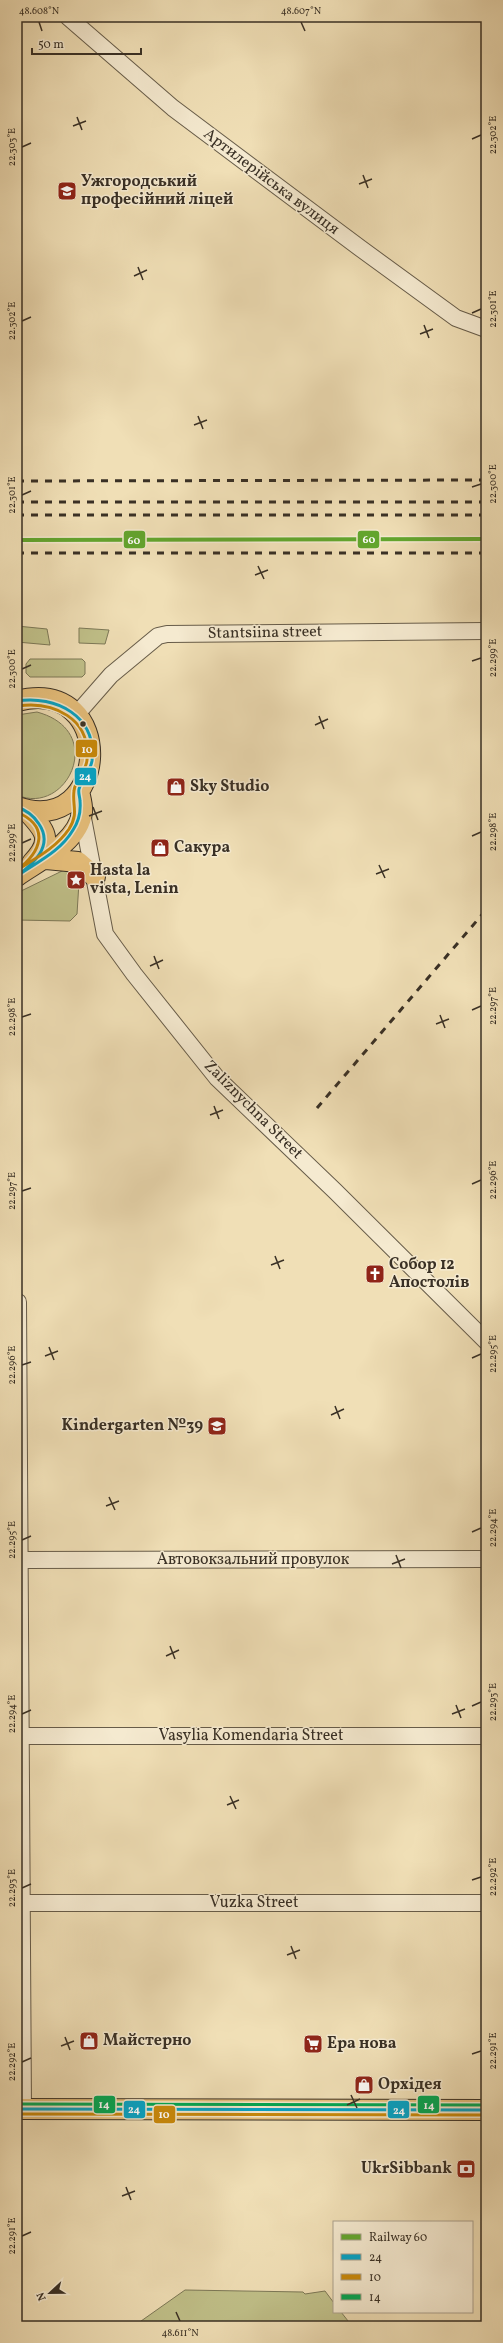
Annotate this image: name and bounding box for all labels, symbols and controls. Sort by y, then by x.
text: 48.608°N [19,4,60,18]
text: 48.607°N [281,4,322,18]
scale bar [32,30,141,56]
text: 50 m [38,37,64,53]
text: 22.302°E [486,116,500,154]
street label: Артилерійська вулиця [198,124,344,240]
text: 22.303°E [5,128,19,166]
place label: Ужгородський професійний ліцей [81,171,233,211]
school or university icon: Ужгородський професійний ліцей [56,180,78,202]
text: 22.301°E [486,290,500,328]
text: 22.302°E [5,302,19,340]
text: 22.300°E [486,464,500,504]
text: 22.301°E [5,476,19,514]
line badge: 60 [123,530,146,549]
line badge: 60 [357,530,380,549]
text: 60 [363,533,376,548]
text: 60 [128,534,141,549]
street label: Stantsiina street [207,621,323,645]
text: 22.299°E [486,639,500,677]
text: 22.300°E [5,649,19,689]
unlabelled marker [78,719,88,729]
line badge: 10 [75,739,98,758]
text: 10 [81,743,93,758]
line badge: 24 [74,767,97,786]
text: 24 [79,770,91,785]
shop icon: Sky Studio [165,776,187,798]
place label: Sky Studio [190,776,269,798]
text: 22.298°E [486,813,500,851]
text: 22.299°E [5,824,19,862]
shop icon: Сакура [149,837,171,859]
place label: Сакура [174,837,230,859]
place label: Hasta la vista, Lenin [90,860,179,900]
place icon: Hasta la vista, Lenin [65,869,87,891]
text: 22.297°E [486,987,500,1025]
text: 22.298°E [5,998,19,1036]
street label: Zaliznychna Street [199,1056,308,1165]
text: 22.296°E [486,1161,500,1199]
text: 22.297°E [5,1172,19,1210]
place label: Собор 12 Апостолів [389,1254,469,1294]
church icon: Собор 12 Апостолів [364,1263,386,1285]
text: 22.295°E [486,1335,500,1373]
text: 22.296°E [5,1346,19,1384]
place label: Kindergarten №39 [61,1415,203,1437]
school or university icon: Kindergarten №39 [206,1415,228,1437]
text: 22.294°E [486,1509,500,1547]
text: 22.295°E [5,1521,19,1559]
street label: Автовокзальний провулок [157,1549,350,1571]
text: 22.293°E [486,1683,500,1721]
text: 22.294°E [5,1695,19,1733]
street label: Vasylia Komendaria Street [158,1725,344,1747]
text: 22.292°E [486,1858,500,1896]
text: 22.293°E [5,1869,19,1907]
street label: Vuzka Street [209,1892,299,1914]
shop icon: Майстерно [78,2030,100,2052]
place label: Майстерно [103,2030,192,2052]
text: 22.291°E [486,2032,500,2070]
supermarket icon: Ера нова [302,2033,324,2055]
place label: Ера нова [327,2033,397,2055]
text: 22.292°E [5,2043,19,2081]
shop icon: Орхідея [353,2074,375,2096]
place label: Орхідея [378,2074,442,2096]
line badge: 14 [93,2095,116,2114]
line badge: 14 [417,2095,440,2114]
text: 14 [98,2098,110,2113]
text: 14 [423,2099,435,2114]
line badge: 24 [123,2100,146,2119]
line badge: 24 [387,2100,410,2119]
text: 24 [128,2103,140,2118]
text: 24 [393,2104,405,2119]
line badge: 10 [153,2105,176,2124]
text: 10 [158,2108,170,2123]
place label: UkrSibbank [361,2158,452,2180]
bank icon: UkrSibbank [455,2158,477,2180]
text: 22.291°E [5,2217,19,2255]
legend [333,2221,473,2313]
text: Railway 60 [369,2230,427,2246]
text: 24 [369,2250,382,2266]
text: 10 [369,2270,381,2286]
north arrow [30,2273,70,2313]
text: N [34,2290,51,2303]
text: 14 [369,2290,381,2306]
text: 48.611°N [161,2326,199,2340]

